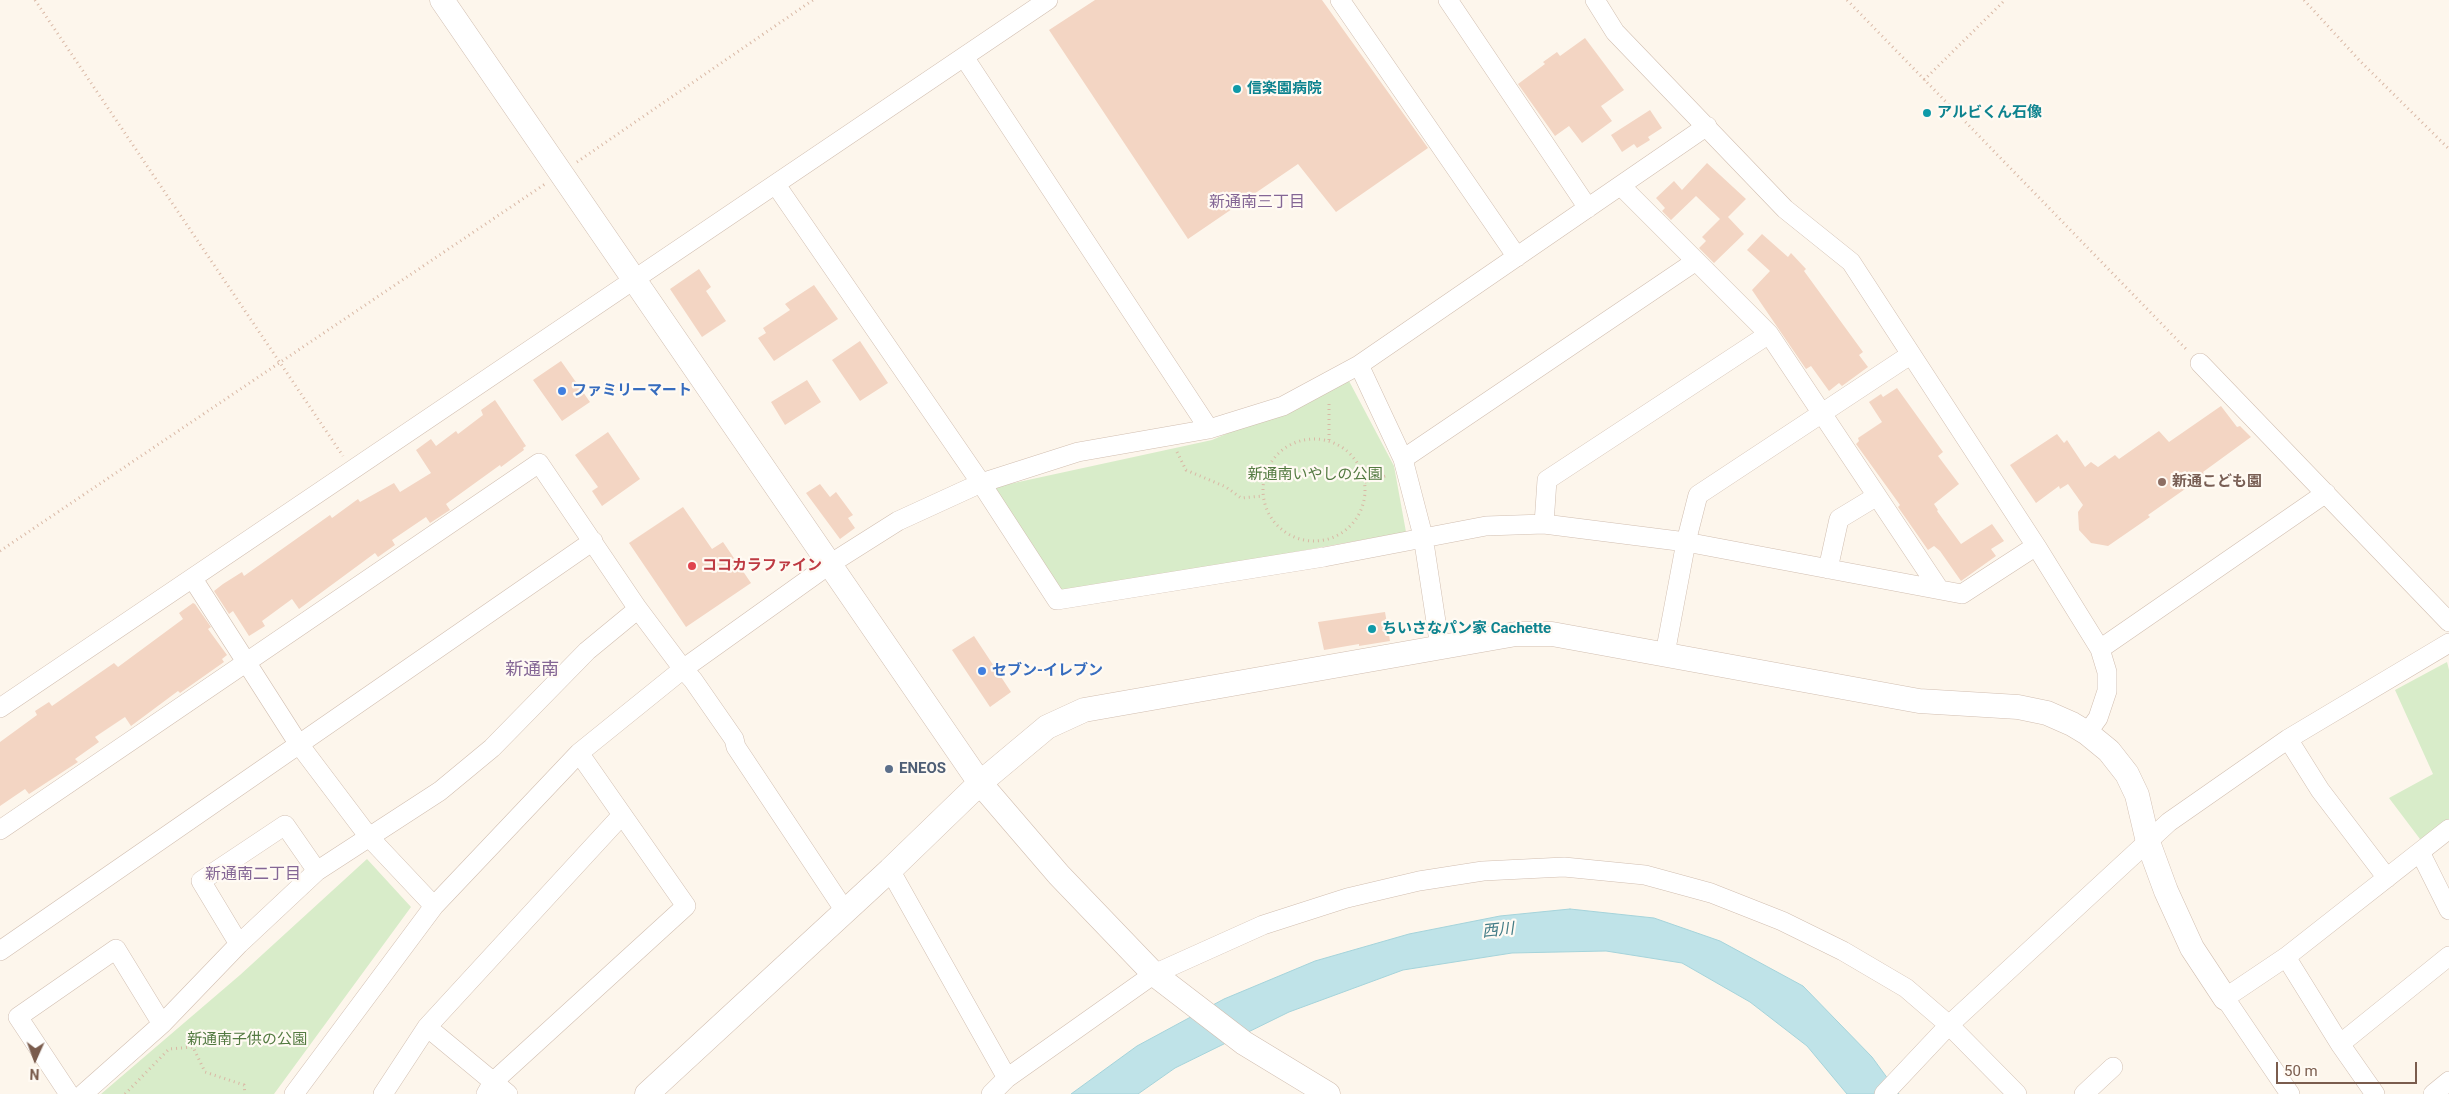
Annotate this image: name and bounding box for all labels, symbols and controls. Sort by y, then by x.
place label: 信楽園病院 [1247,80,1322,98]
marker: 信楽園病院 [1231,83,1243,95]
place label: アルビくん石像 [1937,104,2042,122]
marker: アルビくん石像 [1921,107,1933,119]
district label: 新通南三丁目 [1209,193,1305,213]
place label: ファミリーマート [572,382,692,400]
marker: ファミリーマート [556,385,568,397]
park label: 新通南いやしの公園 [1248,466,1382,484]
place label: 新通こども園 [2172,473,2262,491]
marker: 新通こども園 [2156,476,2168,488]
place label: ココカラファイン [702,557,822,575]
marker: ココカラファイン [686,560,698,572]
place label: ちいさなパン家 Cachette [1382,620,1551,638]
marker: ちいさなパン家 Cachette [1366,623,1378,635]
district label: 新通南 [505,659,559,681]
place label: セブン-イレブン [992,662,1103,680]
marker: セブン-イレブン [976,665,988,677]
place label: ENEOS [899,760,946,778]
marker: ENEOS [883,763,895,775]
district label: 新通南二丁目 [205,865,301,885]
water label: 西川 [1481,920,1515,942]
park label: 新通南子供の公園 [187,1031,307,1049]
north arrow [10,1034,60,1084]
scale bar [2279,1052,2420,1084]
text: 50 m [2284,1062,2318,1080]
text: N [29,1066,40,1082]

